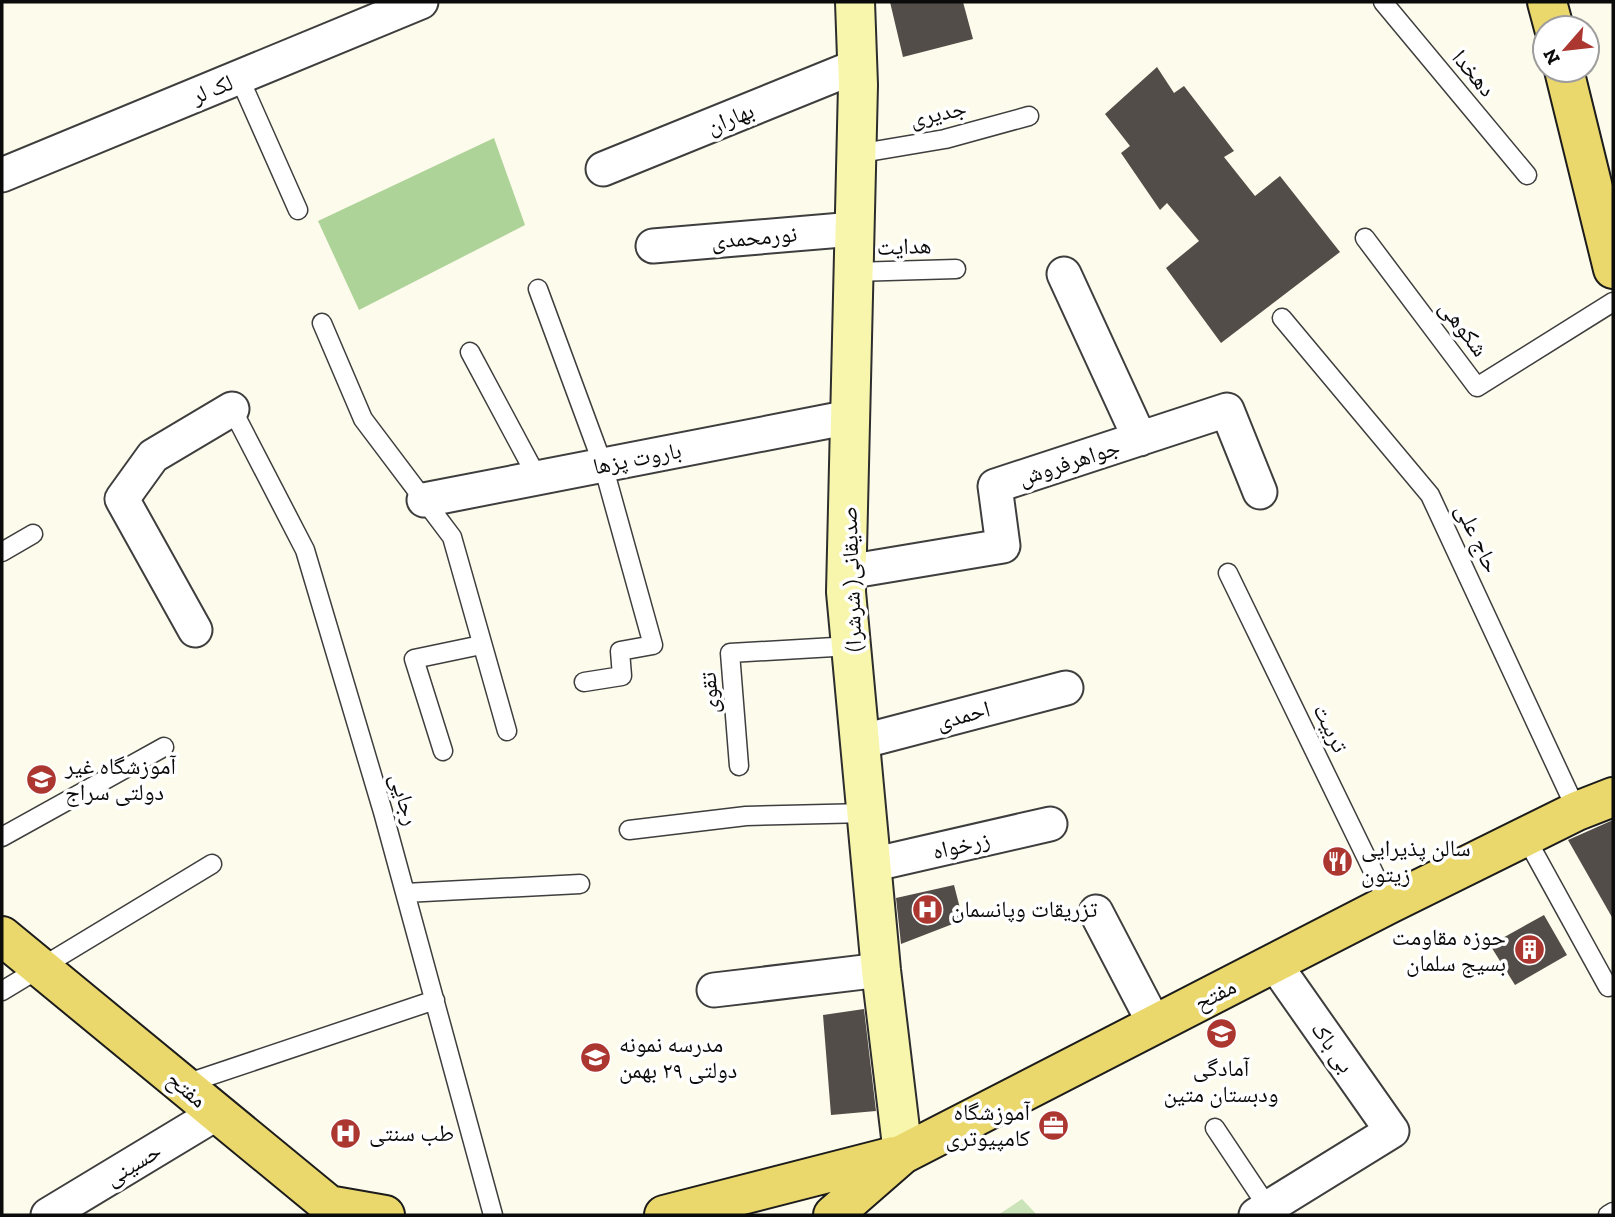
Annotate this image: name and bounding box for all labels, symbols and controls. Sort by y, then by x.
north arrow [1531,14,1601,84]
street label: دهخدا [1446,44,1502,102]
text: N [1538,45,1565,69]
street label: لک لر [186,68,237,110]
street label: جدیری [907,93,969,133]
street label: بهاران [702,96,758,140]
street label: نورمحمدی [710,219,798,255]
street label: هدایت [876,231,932,261]
street label: شکوهی [1434,294,1494,362]
street label: جواهرفروش [1015,432,1123,492]
street label: باروت پزها [590,436,684,480]
street label: حاج علی [1449,499,1506,578]
street label: (شرشرا )صدیقانی [834,506,868,652]
street label: تقوی [694,671,724,715]
street label: احمدی [933,694,993,736]
street label: تربیت [1307,699,1355,757]
place label: آموزشگاه غیر دولتی سراج [64,752,177,807]
school or university icon: آموزشگاه غیر دولتی سراج [25,762,59,796]
street label: رجایی [384,770,426,828]
street label: زرخواه [930,825,992,865]
place label: سالن پذیرایی زیتون [1361,834,1471,888]
restaurant icon: سالن پذیرایی زیتون [1321,844,1355,878]
hospital icon: تزریقات وپانسمان [911,892,945,926]
place label: تزریقات وپانسمان [951,895,1098,923]
place label: حوزه مقاومت بسیج سلمان [1392,923,1506,978]
building icon: حوزه مقاومت بسیج سلمان [1512,933,1546,967]
street label: مفتح [1189,972,1241,1017]
street label: بی باک [1305,1016,1361,1078]
school or university icon: آمادگی ودبستان متین [1204,1017,1238,1051]
place label: مدرسه نمونه دولتی ۲۹ بهمن [619,1030,737,1084]
school or university icon: مدرسه نمونه دولتی ۲۹ بهمن [579,1040,613,1074]
place label: آمادگی ودبستان متین [1163,1054,1279,1108]
street label: مفتح [161,1065,213,1114]
place label: آموزشگاه کامپیوتری [945,1098,1031,1152]
office icon: آموزشگاه کامپیوتری [1036,1108,1070,1142]
hospital icon: طب سنتی [329,1116,363,1150]
place label: طب سنتی [369,1119,454,1147]
street label: حسینی [100,1136,166,1192]

